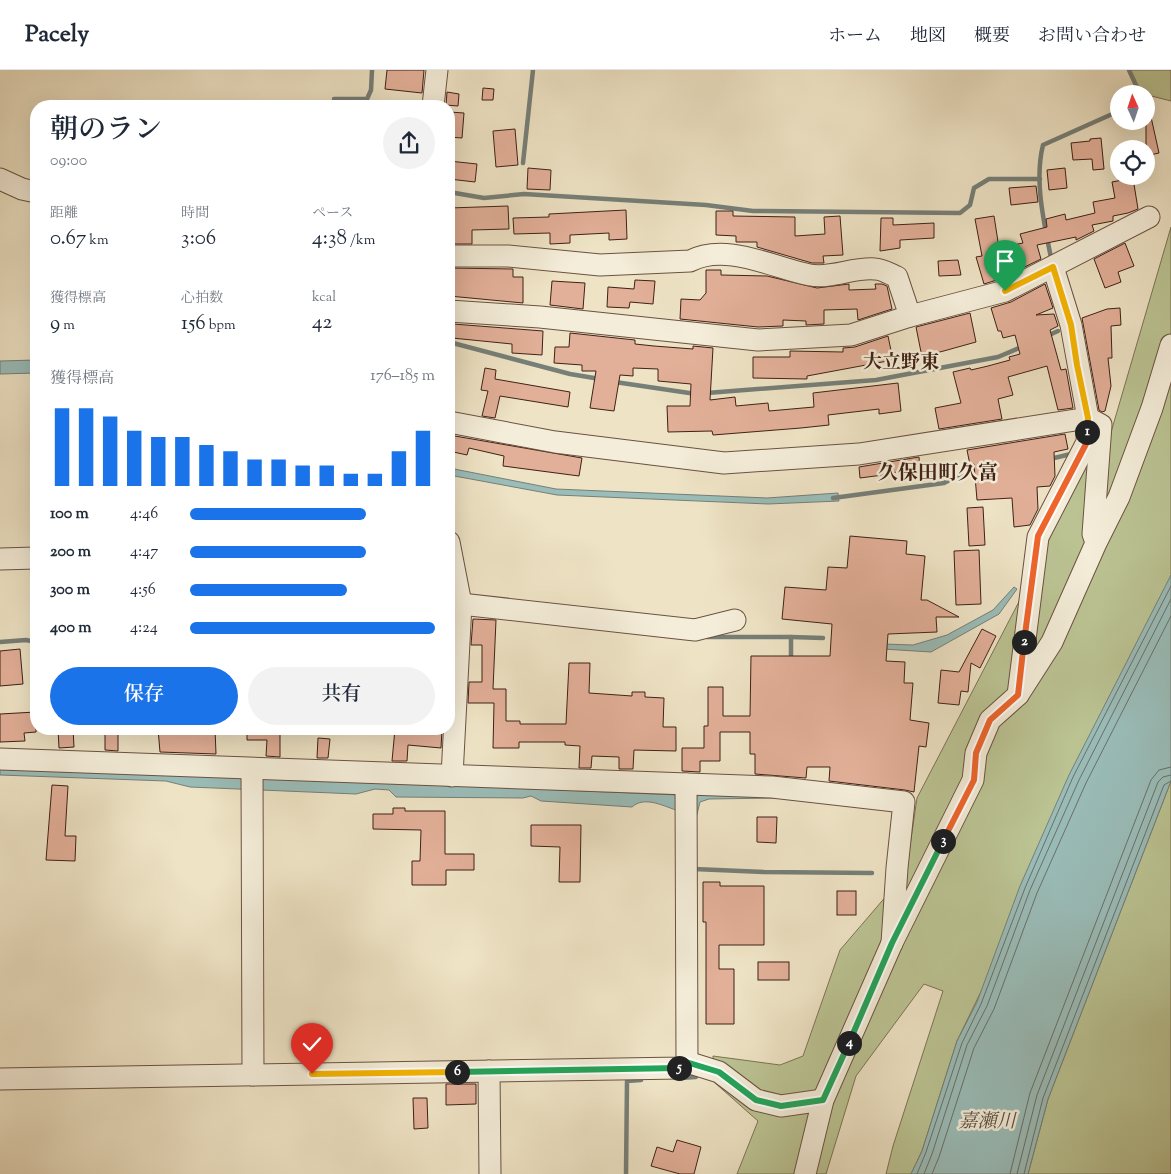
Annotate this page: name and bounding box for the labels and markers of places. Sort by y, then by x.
pin [984,240,1026,291]
pin: 1 [1074,420,1100,444]
pin: 2 [1012,630,1036,654]
pin: 3 [930,828,956,854]
pin [291,1023,333,1074]
pin: 4 [836,1030,862,1056]
pin: 5 [666,1056,692,1080]
pin: 6 [444,1060,470,1084]

